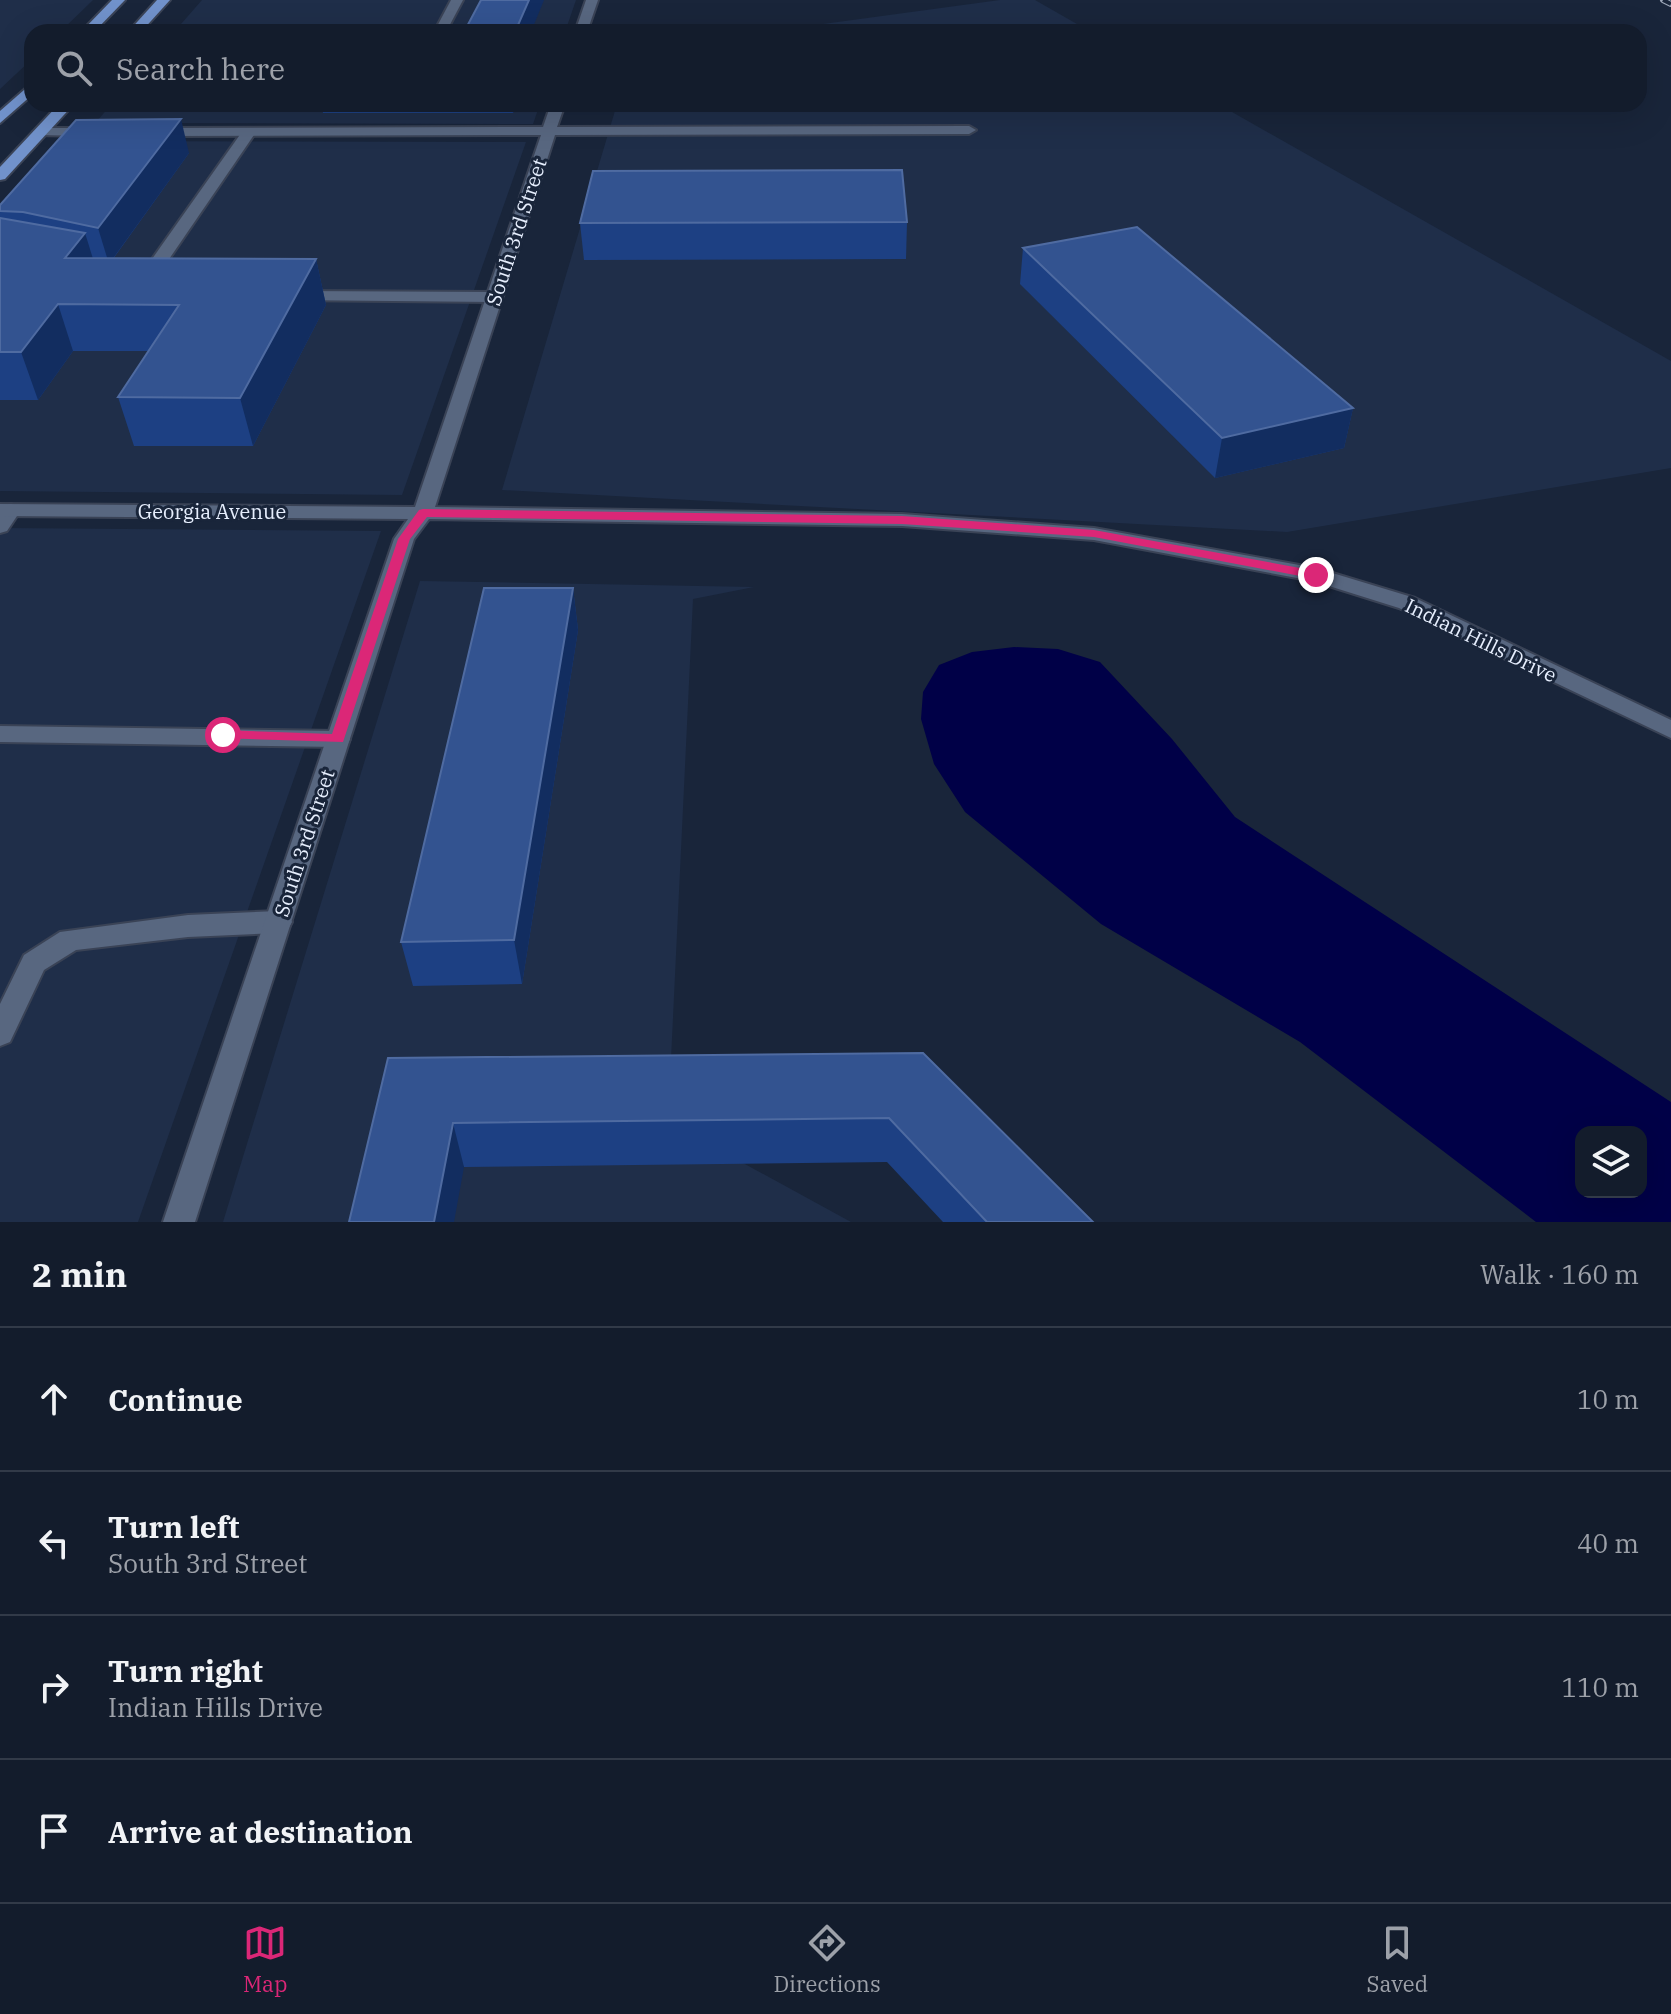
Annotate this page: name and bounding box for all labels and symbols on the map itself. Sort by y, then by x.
street label: South 3rd Street [479,155,553,309]
street label: Georgia Avenue [138,498,286,525]
route end [1298,557,1334,593]
street label: Indian Hills Drive [1401,592,1561,688]
route start [205,717,241,753]
street label: South 3rd Street [267,766,341,920]

